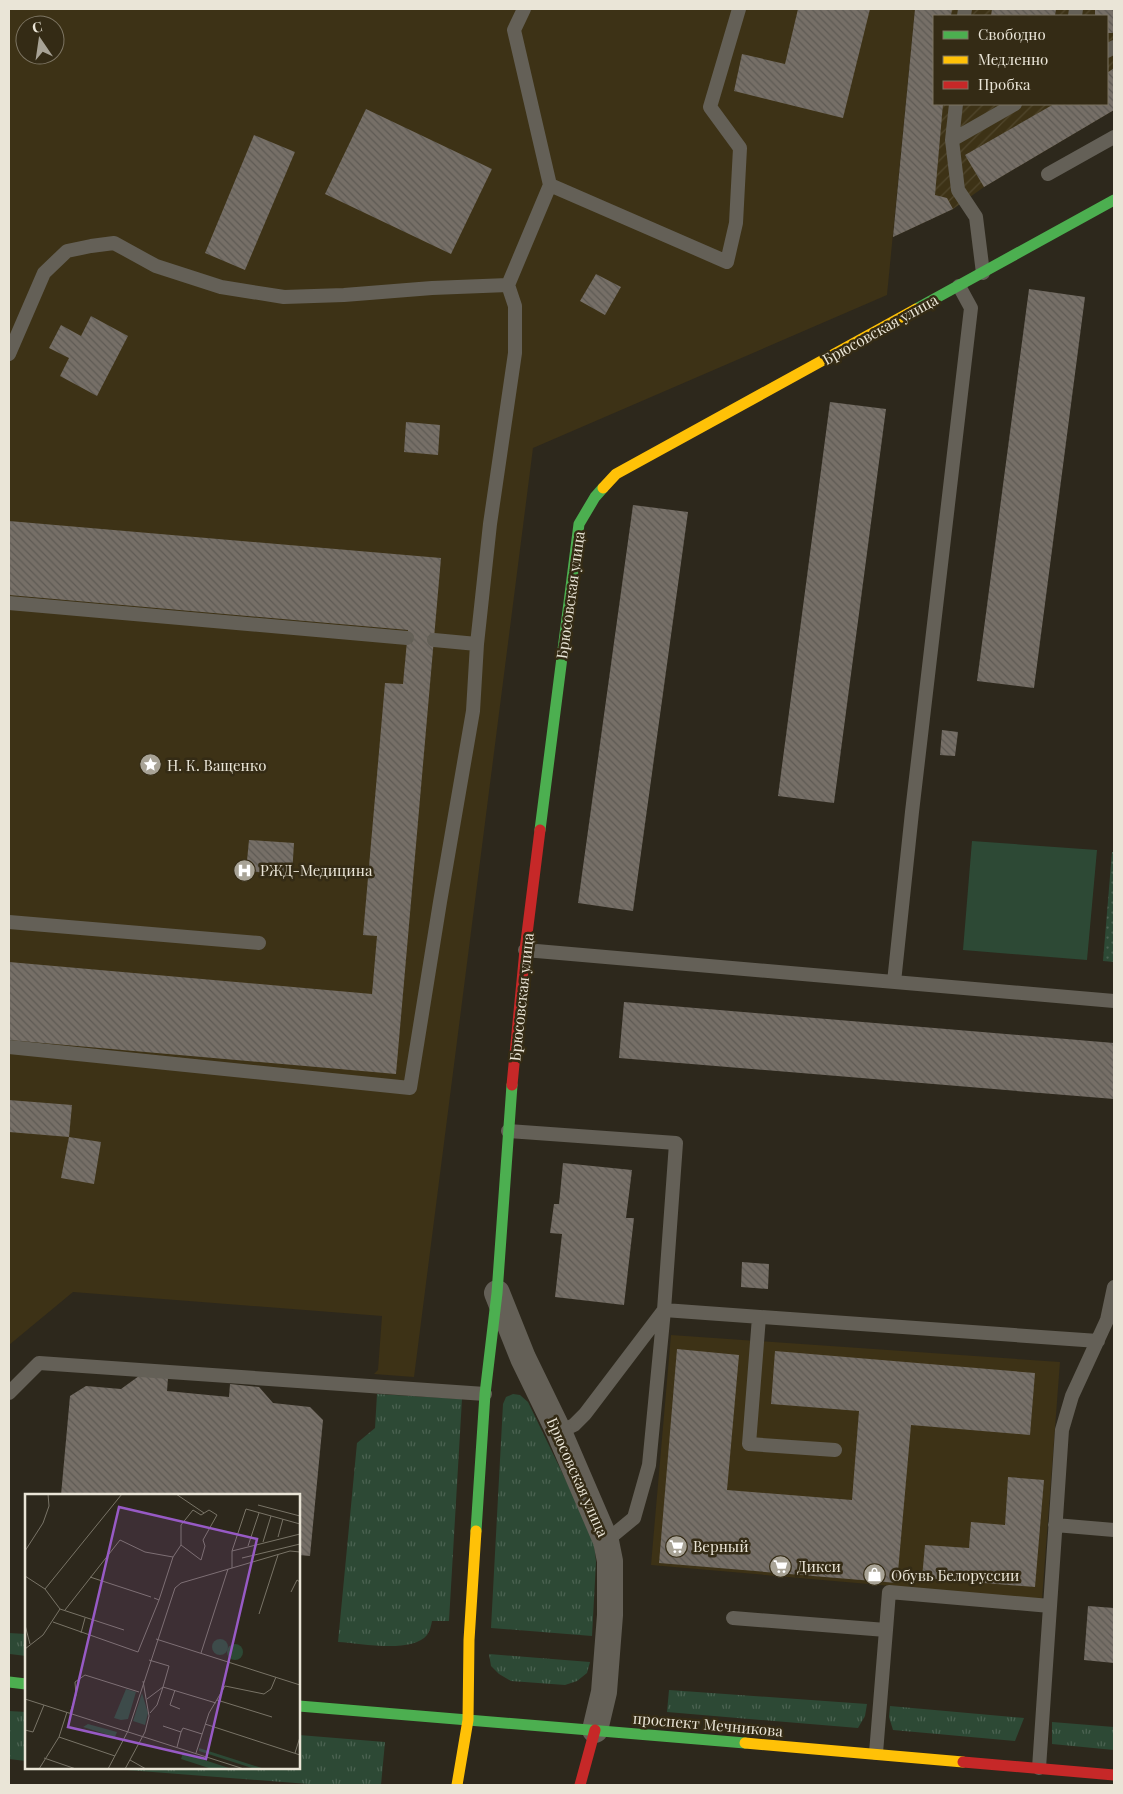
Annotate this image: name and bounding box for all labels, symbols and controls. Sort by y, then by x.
north arrow [15,15,65,65]
legend [933,15,1108,105]
text: С [30,16,44,37]
text: Свободно [978,24,1046,44]
text: Медленно [978,49,1048,69]
text: Пробка [978,74,1031,94]
street label: Брюсовская улица [819,289,942,369]
street label: Брюсовская улица [551,529,589,660]
place icon: Н. К. Ващенко [139,753,163,777]
place label: Н. К. Ващенко [167,755,266,775]
hospital icon: РЖД-Медицина [232,858,256,882]
place label: РЖД-Медицина [260,860,373,880]
street label: Брюсовская улица [504,931,538,1062]
street label: Брюсовская улица [543,1414,614,1540]
inset map [25,1494,300,1769]
supermarket icon: Верный [665,1534,689,1558]
place label: Верный [693,1536,749,1556]
supermarket icon: Дикси [769,1554,793,1578]
place label: Дикси [797,1556,841,1576]
shop icon: Обувь Белоруссии [863,1563,887,1587]
place label: Обувь Белоруссии [891,1565,1019,1585]
street label: проспект Мечникова [632,1707,784,1741]

